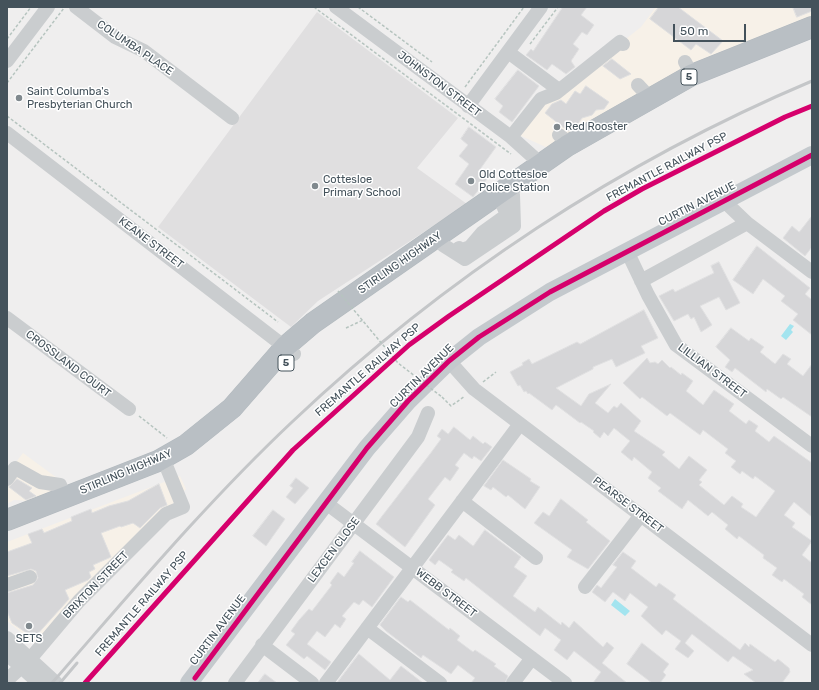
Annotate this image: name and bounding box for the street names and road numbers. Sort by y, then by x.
street label: COLUMBA PLACE [94,18,176,78]
street label: JOHNSTON STREET [395,48,483,120]
road number: 5 [681,69,697,85]
street label: FREMANTLE RAILWAY PSP [604,129,730,205]
street label: CURTIN AVENUE [656,179,738,229]
street label: KEANE STREET [116,214,186,272]
street label: STIRLING HIGHWAY [356,229,444,297]
street label: FREMANTLE RAILWAY PSP [313,321,423,419]
street label: CROSSLAND COURT [23,328,113,400]
street label: CURTIN AVENUE [387,341,457,411]
street label: LILLIAN STREET [675,341,749,401]
road number: 5 [278,355,294,371]
street label: STIRLING HIGHWAY [78,447,174,497]
street label: PEARSE STREET [590,474,666,536]
street label: LEXCEN CLOSE [305,515,363,585]
street label: BRIXTON STREET [60,549,132,621]
street label: FREMANTLE RAILWAY PSP [93,549,191,659]
street label: WEBB STREET [413,566,479,620]
street label: CURTIN AVENUE [187,592,249,668]

